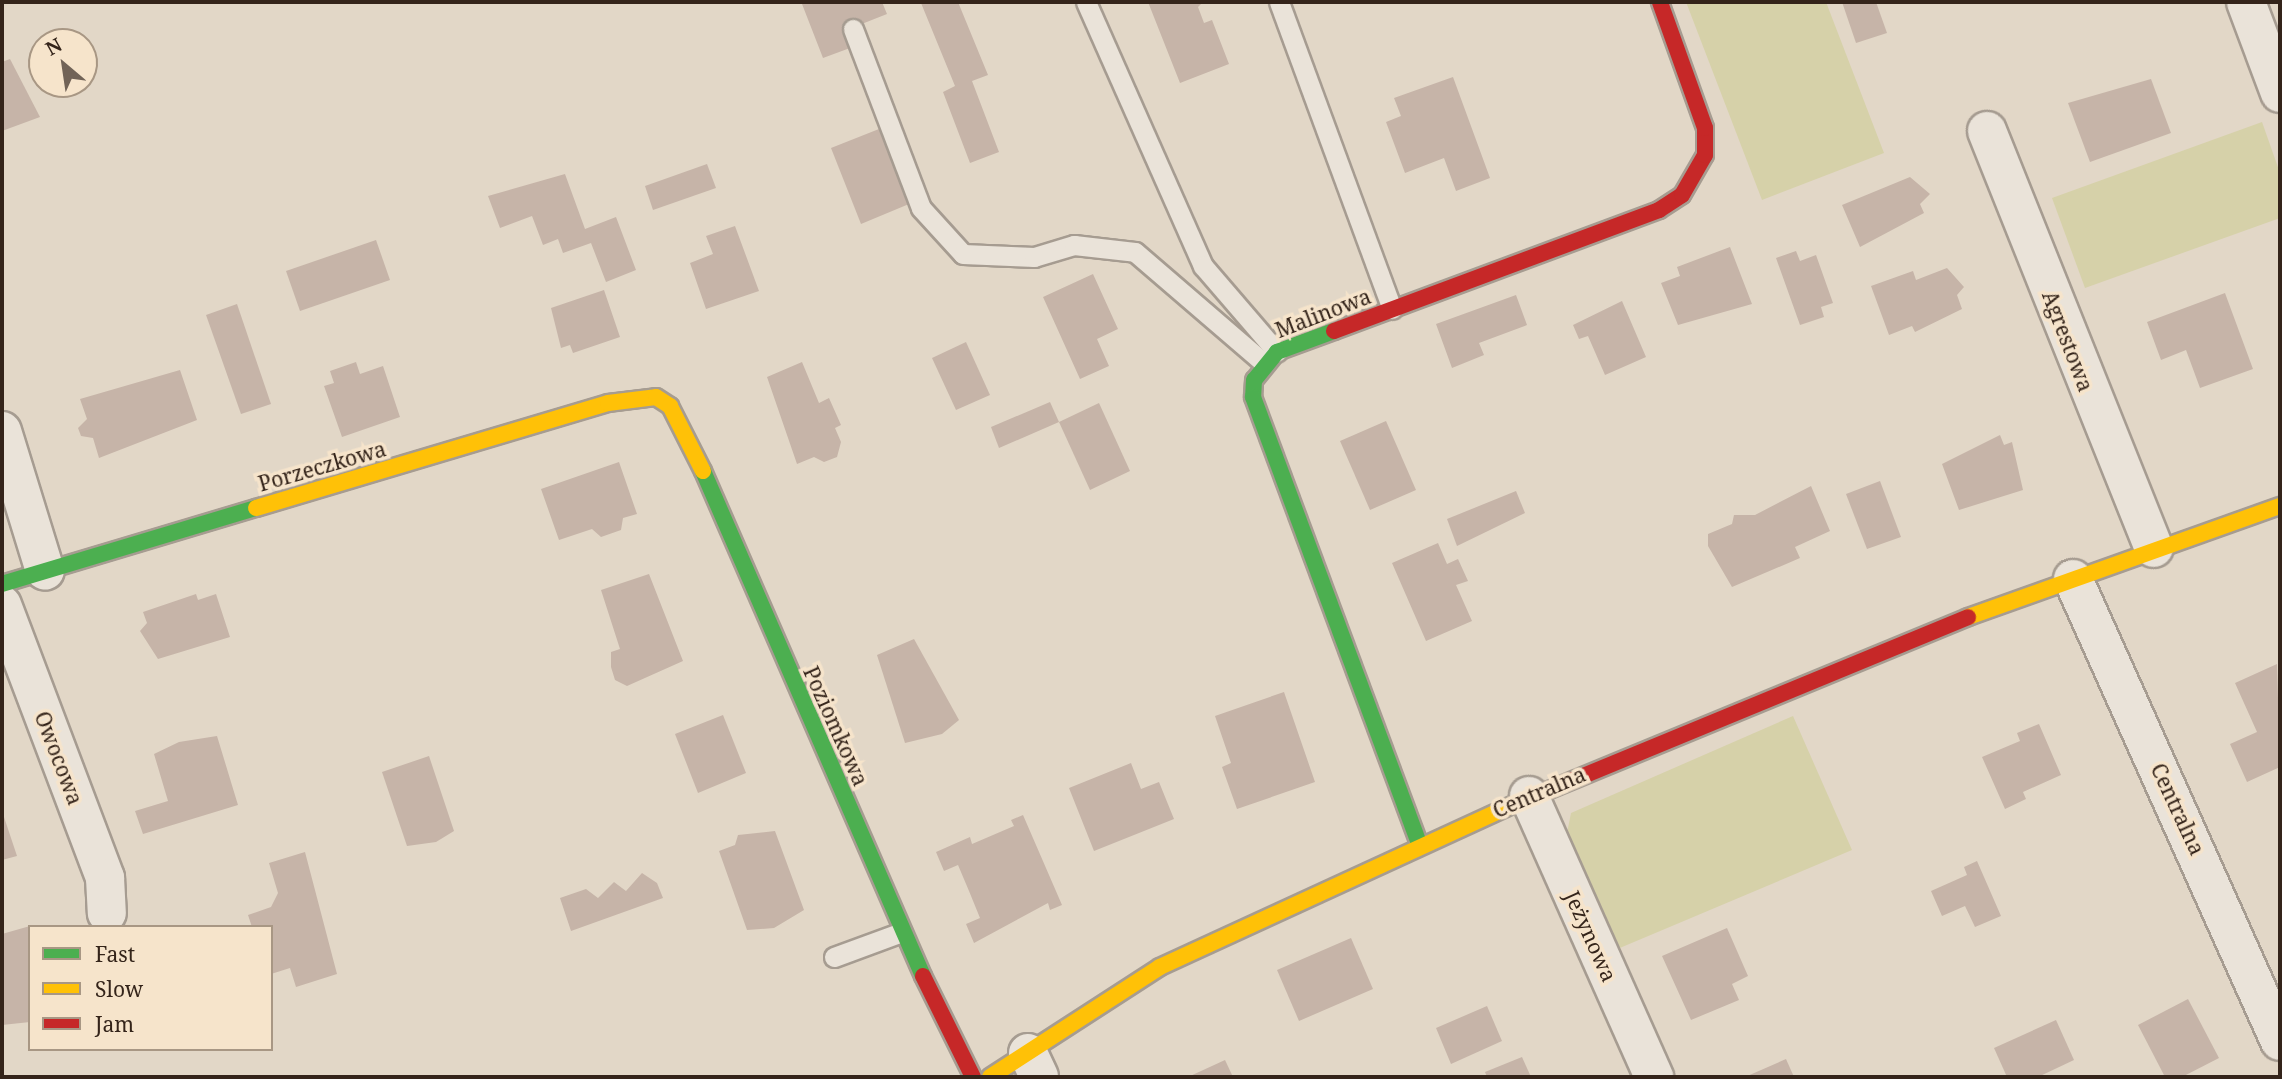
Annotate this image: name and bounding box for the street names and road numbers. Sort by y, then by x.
street label: Malinowa [1272,283,1374,343]
street label: Agrestowa [2037,287,2099,395]
street label: Porzeczkowa [255,436,389,496]
street label: Poziomkowa [798,662,874,790]
street label: Owocowa [30,708,88,808]
street label: Centralna [2146,759,2210,859]
street label: Centralna [1489,761,1589,823]
street label: Jeżynowa [1560,887,1622,985]

